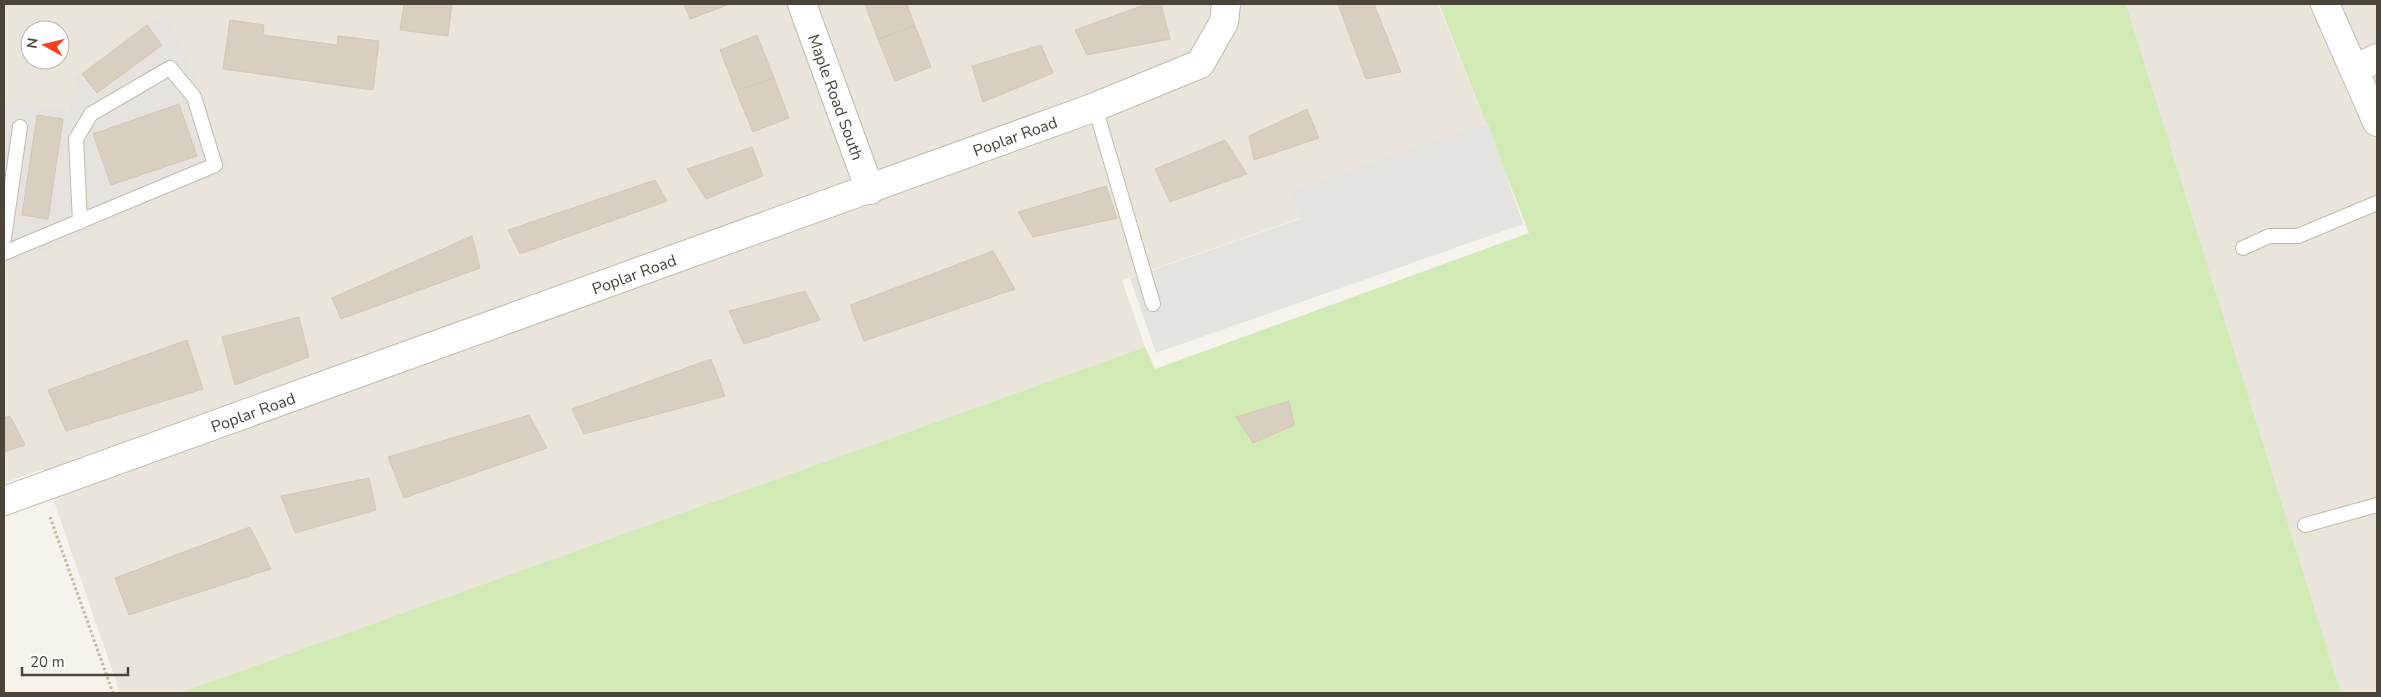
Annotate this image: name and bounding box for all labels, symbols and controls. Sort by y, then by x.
north arrow [20,20,70,70]
street label: Maple Road South [802,31,868,163]
text: N [22,37,43,50]
street label: Poplar Road [970,112,1061,162]
street label: Poplar Road [589,250,680,300]
street label: Poplar Road [208,388,299,438]
scale bar [22,644,129,676]
text: 20 m [30,652,65,672]

